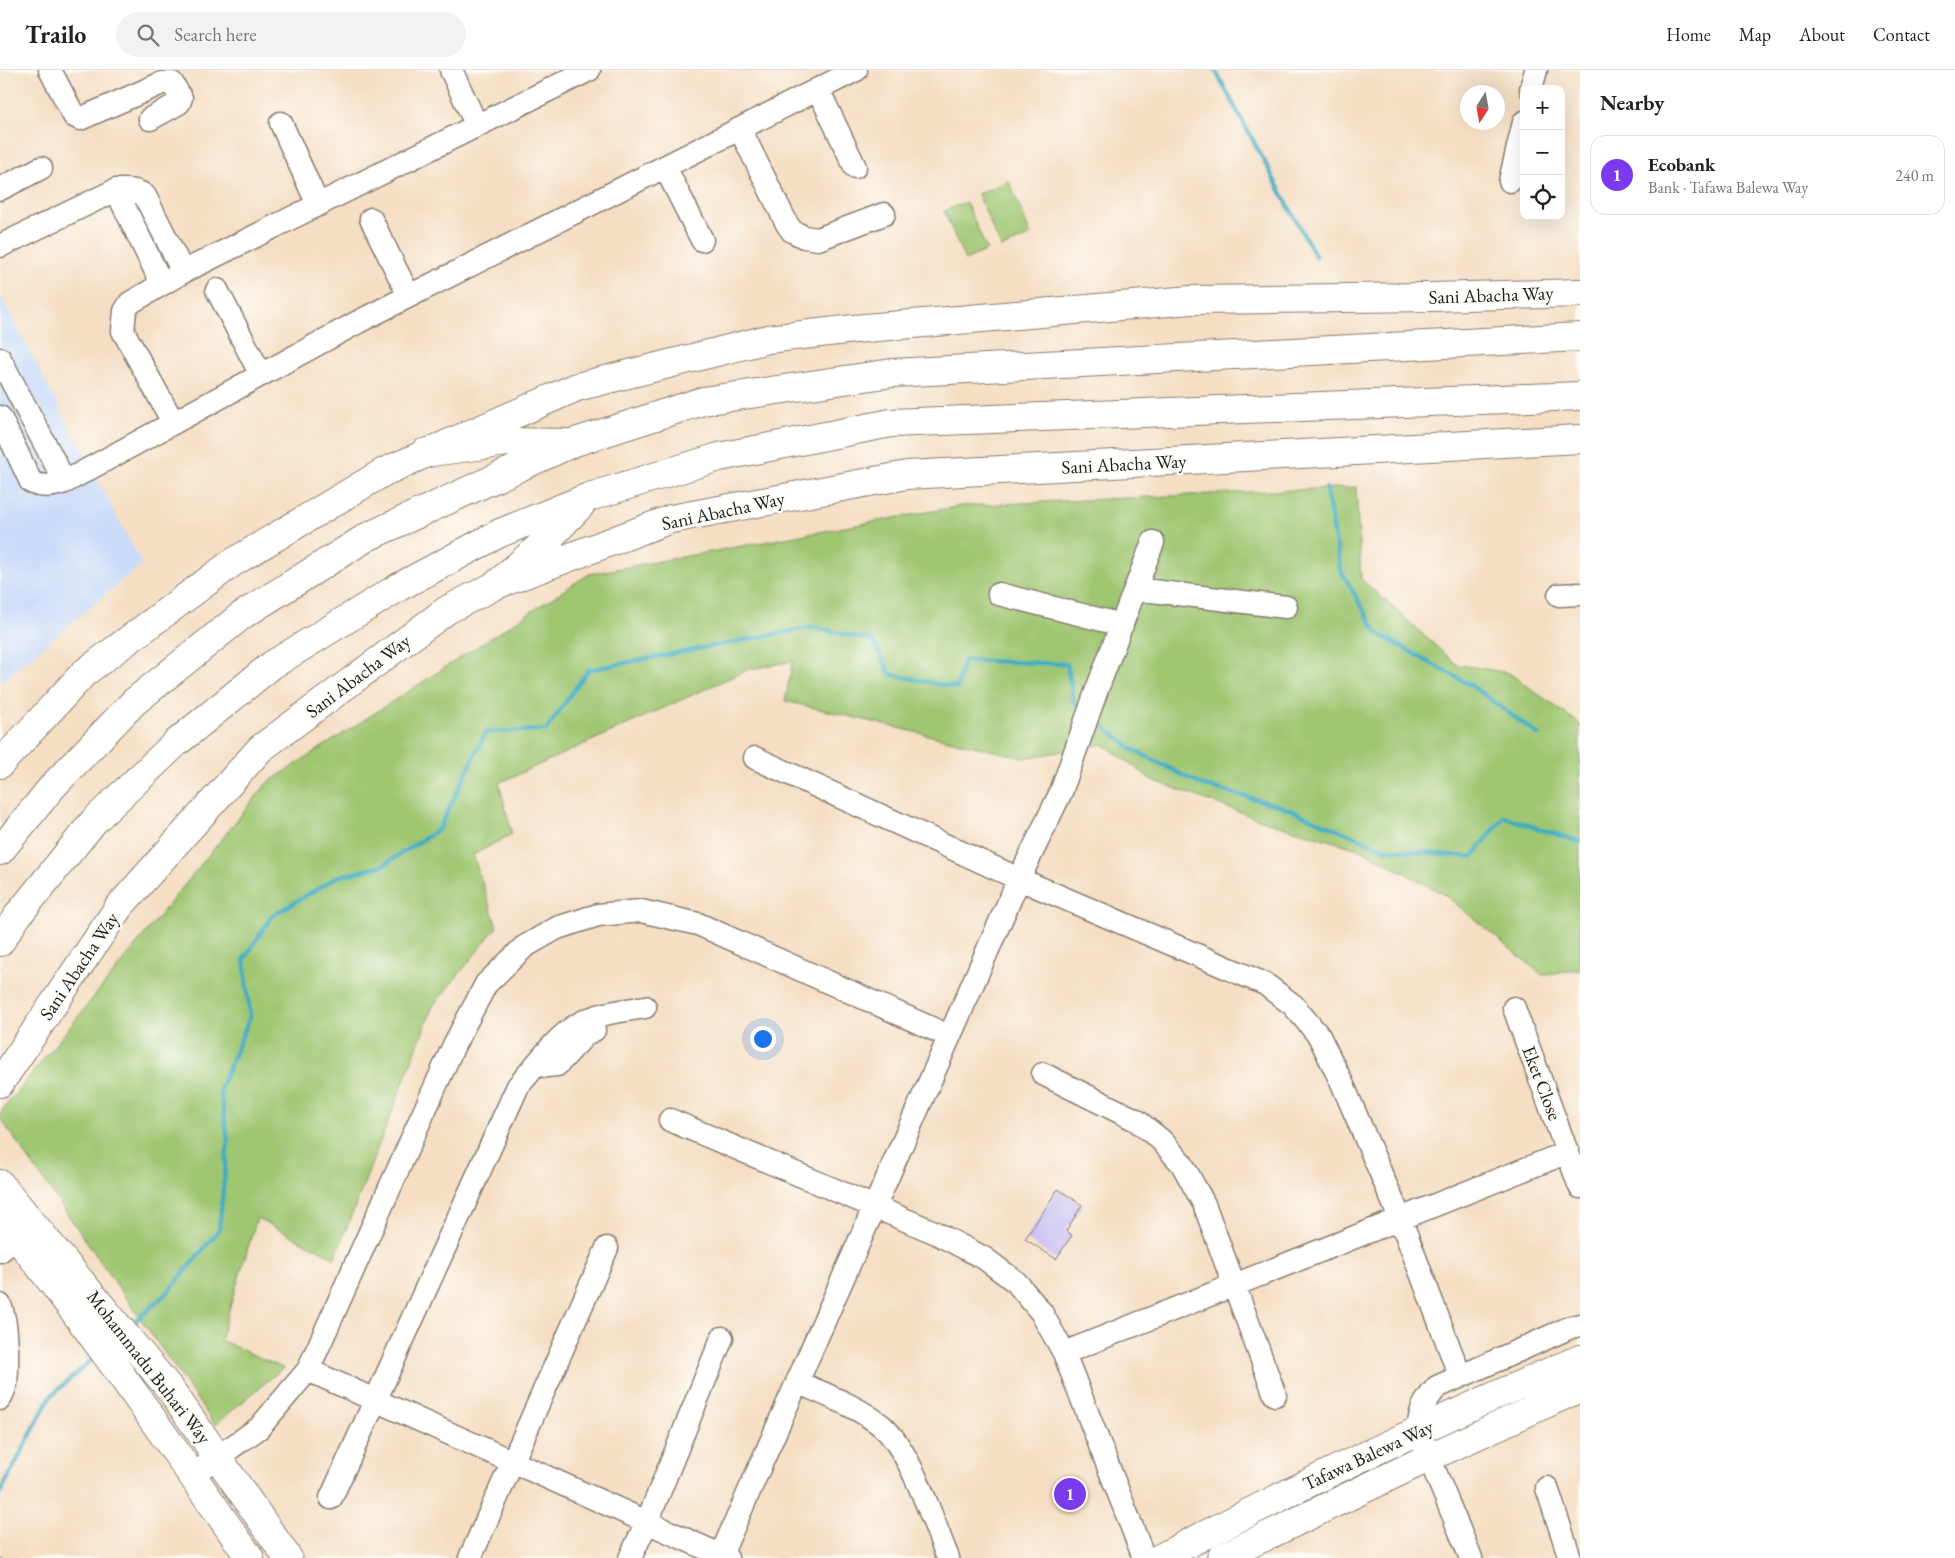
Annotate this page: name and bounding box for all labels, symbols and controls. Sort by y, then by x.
search box [116,12,466,57]
text: Trailo [25,19,86,50]
icon: search [134,21,162,49]
text: Search here [174,22,257,47]
text: Home [1666,23,1711,46]
text: Map [1739,23,1771,46]
text: About [1799,23,1845,46]
text: Contact [1873,23,1930,46]
north arrow [1460,85,1505,130]
map controls [1520,85,1565,220]
button: + [1520,85,1565,130]
text: Nearby [1600,89,1664,116]
button: − [1520,130,1565,175]
text: Ecobank [1648,152,1715,177]
text: 1 [1613,165,1621,186]
text: 240 m [1895,165,1934,186]
button: locate [1520,175,1565,220]
text: Bank · Tafawa Balewa Way [1648,177,1808,198]
street label: Sani Abacha Way [1428,280,1555,310]
street label: Sani Abacha Way [1061,448,1188,480]
street label: Sani Abacha Way [659,486,787,536]
street label: Sani Abacha Way [301,628,416,724]
street label: Sani Abacha Way [34,907,125,1025]
your location [750,1026,776,1052]
street label: Eket Close [1516,1042,1568,1124]
street label: Mohammadu Buhari Way [81,1285,217,1449]
street label: Tafawa Balewa Way [1299,1414,1438,1496]
pin: 1 [1054,1475,1086,1513]

